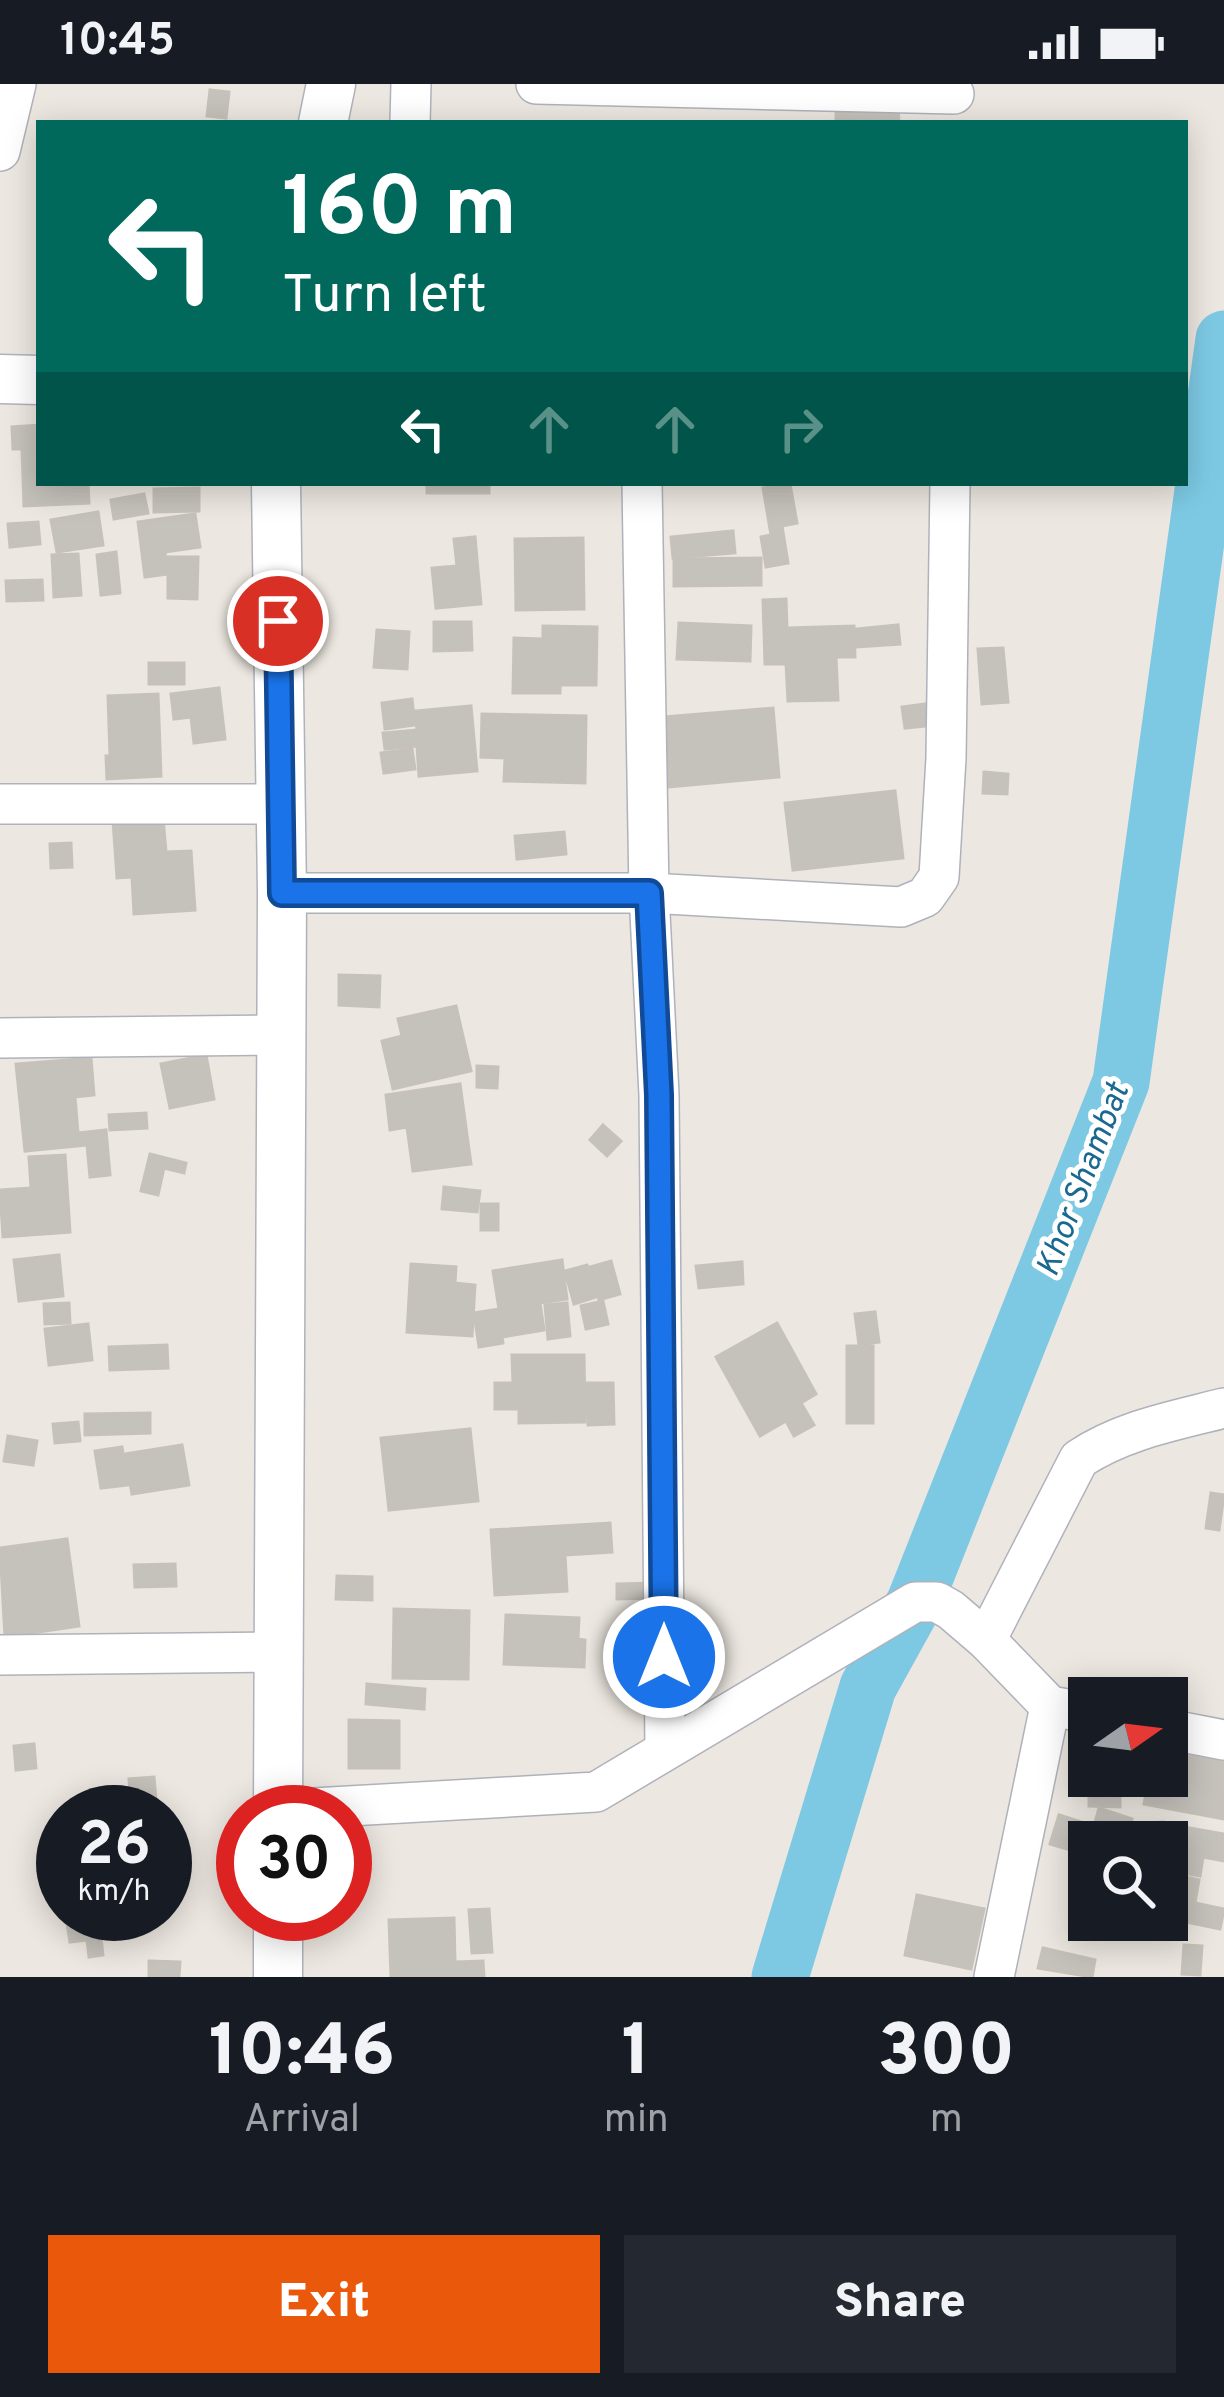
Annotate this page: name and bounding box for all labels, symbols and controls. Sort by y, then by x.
text: 10:45 [60,14,175,71]
text: 160 m [282,159,517,265]
icon: left [84,168,240,324]
text: Turn left [282,263,487,332]
icon: left [390,396,456,462]
icon: ahead [516,396,582,462]
icon: ahead [642,396,708,462]
icon: right [768,396,834,462]
pin [227,570,329,672]
icon: arrive [245,588,311,654]
water label: Khor Shambat [1029,1076,1142,1283]
position arrow [601,1594,727,1720]
north arrow [1068,1677,1188,1797]
map controls [1068,1677,1188,1941]
speed limit sign: 30 [216,1785,372,1941]
text: 26 [77,1810,151,1886]
button: search [1068,1821,1188,1941]
text: km/h [78,1874,150,1911]
text: 10:46 [209,2009,395,2101]
text: 1 [622,2009,651,2101]
text: 300 [877,2009,1015,2101]
text: Arrival [244,2097,360,2146]
text: min [604,2097,669,2146]
text: m [930,2097,963,2146]
button: Exit [48,2235,600,2373]
button: Share [624,2235,1176,2373]

